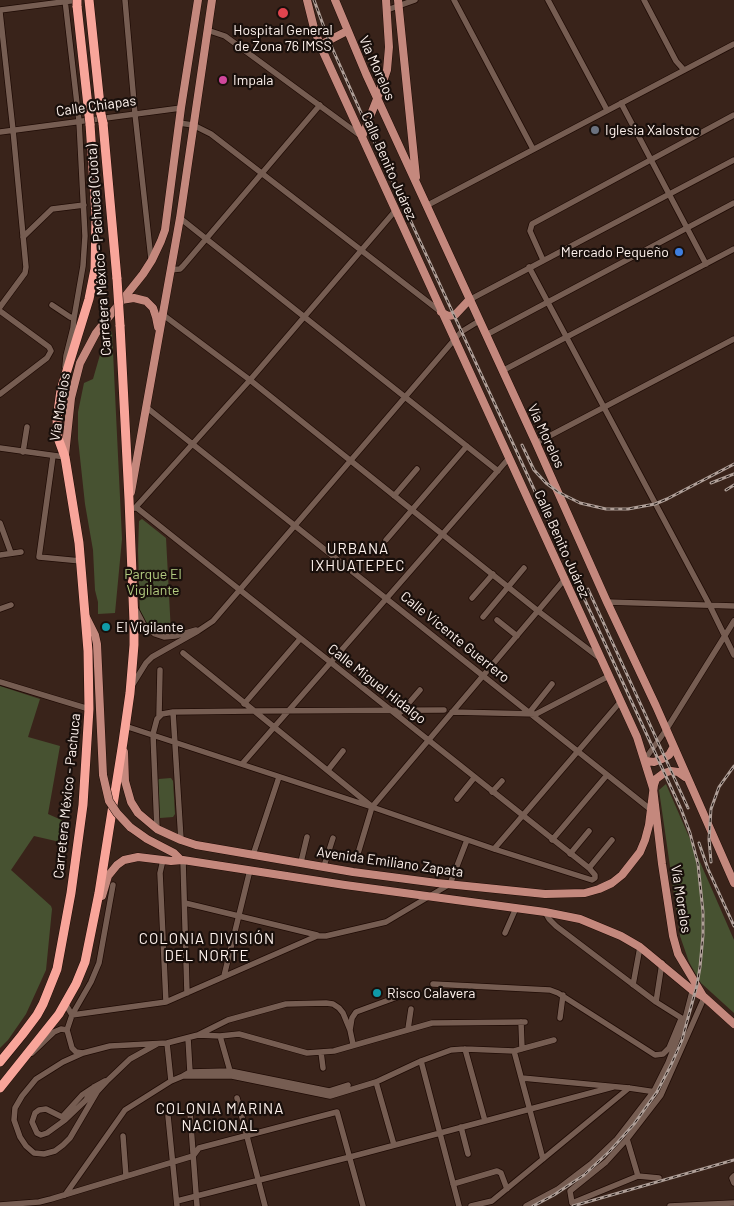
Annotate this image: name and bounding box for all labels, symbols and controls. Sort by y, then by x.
marker: Hospital General de Zona 76 IMSS [276,6,290,20]
place label: Hospital General de Zona 76 IMSS [233,22,333,54]
street label: Vía Morelos [355,33,399,103]
place label: Impala [233,72,273,88]
marker: Impala [217,74,229,86]
street label: Calle Chiapas [55,92,137,120]
street label: Calle Benito Juárez [358,109,420,223]
place label: Iglesia Xalostoc [605,122,700,138]
marker: Iglesia Xalostoc [589,124,601,136]
street label: Carretera México - Pachuca (Cuota) [83,144,115,356]
place label: Mercado Pequeño [561,244,669,260]
marker: Mercado Pequeño [673,246,685,258]
street label: Vía Morelos [46,372,74,442]
street label: Vía Morelos [524,401,568,471]
street label: Calle Benito Juárez [531,487,593,601]
district label: URBANA IXHUATEPEC [309,540,407,575]
park label: Parque El Vigilante [124,566,182,598]
street label: Calle Vicente Guerrero [397,588,513,686]
place label: El Vigilante [116,619,184,635]
marker: El Vigilante [100,621,112,633]
street label: Calle Miguel Hidalgo [324,640,430,728]
street label: Carretera México - Pachuca [50,713,84,879]
street label: Avenida Emiliano Zapata [316,843,464,881]
street label: Vía Morelos [667,864,695,934]
district label: COLONIA DIVISIÓN DEL NORTE [137,930,277,965]
place label: Risco Calavera [387,985,475,1001]
marker: Risco Calavera [371,987,383,999]
district label: COLONIA MARINA NACIONAL [154,1100,286,1135]

